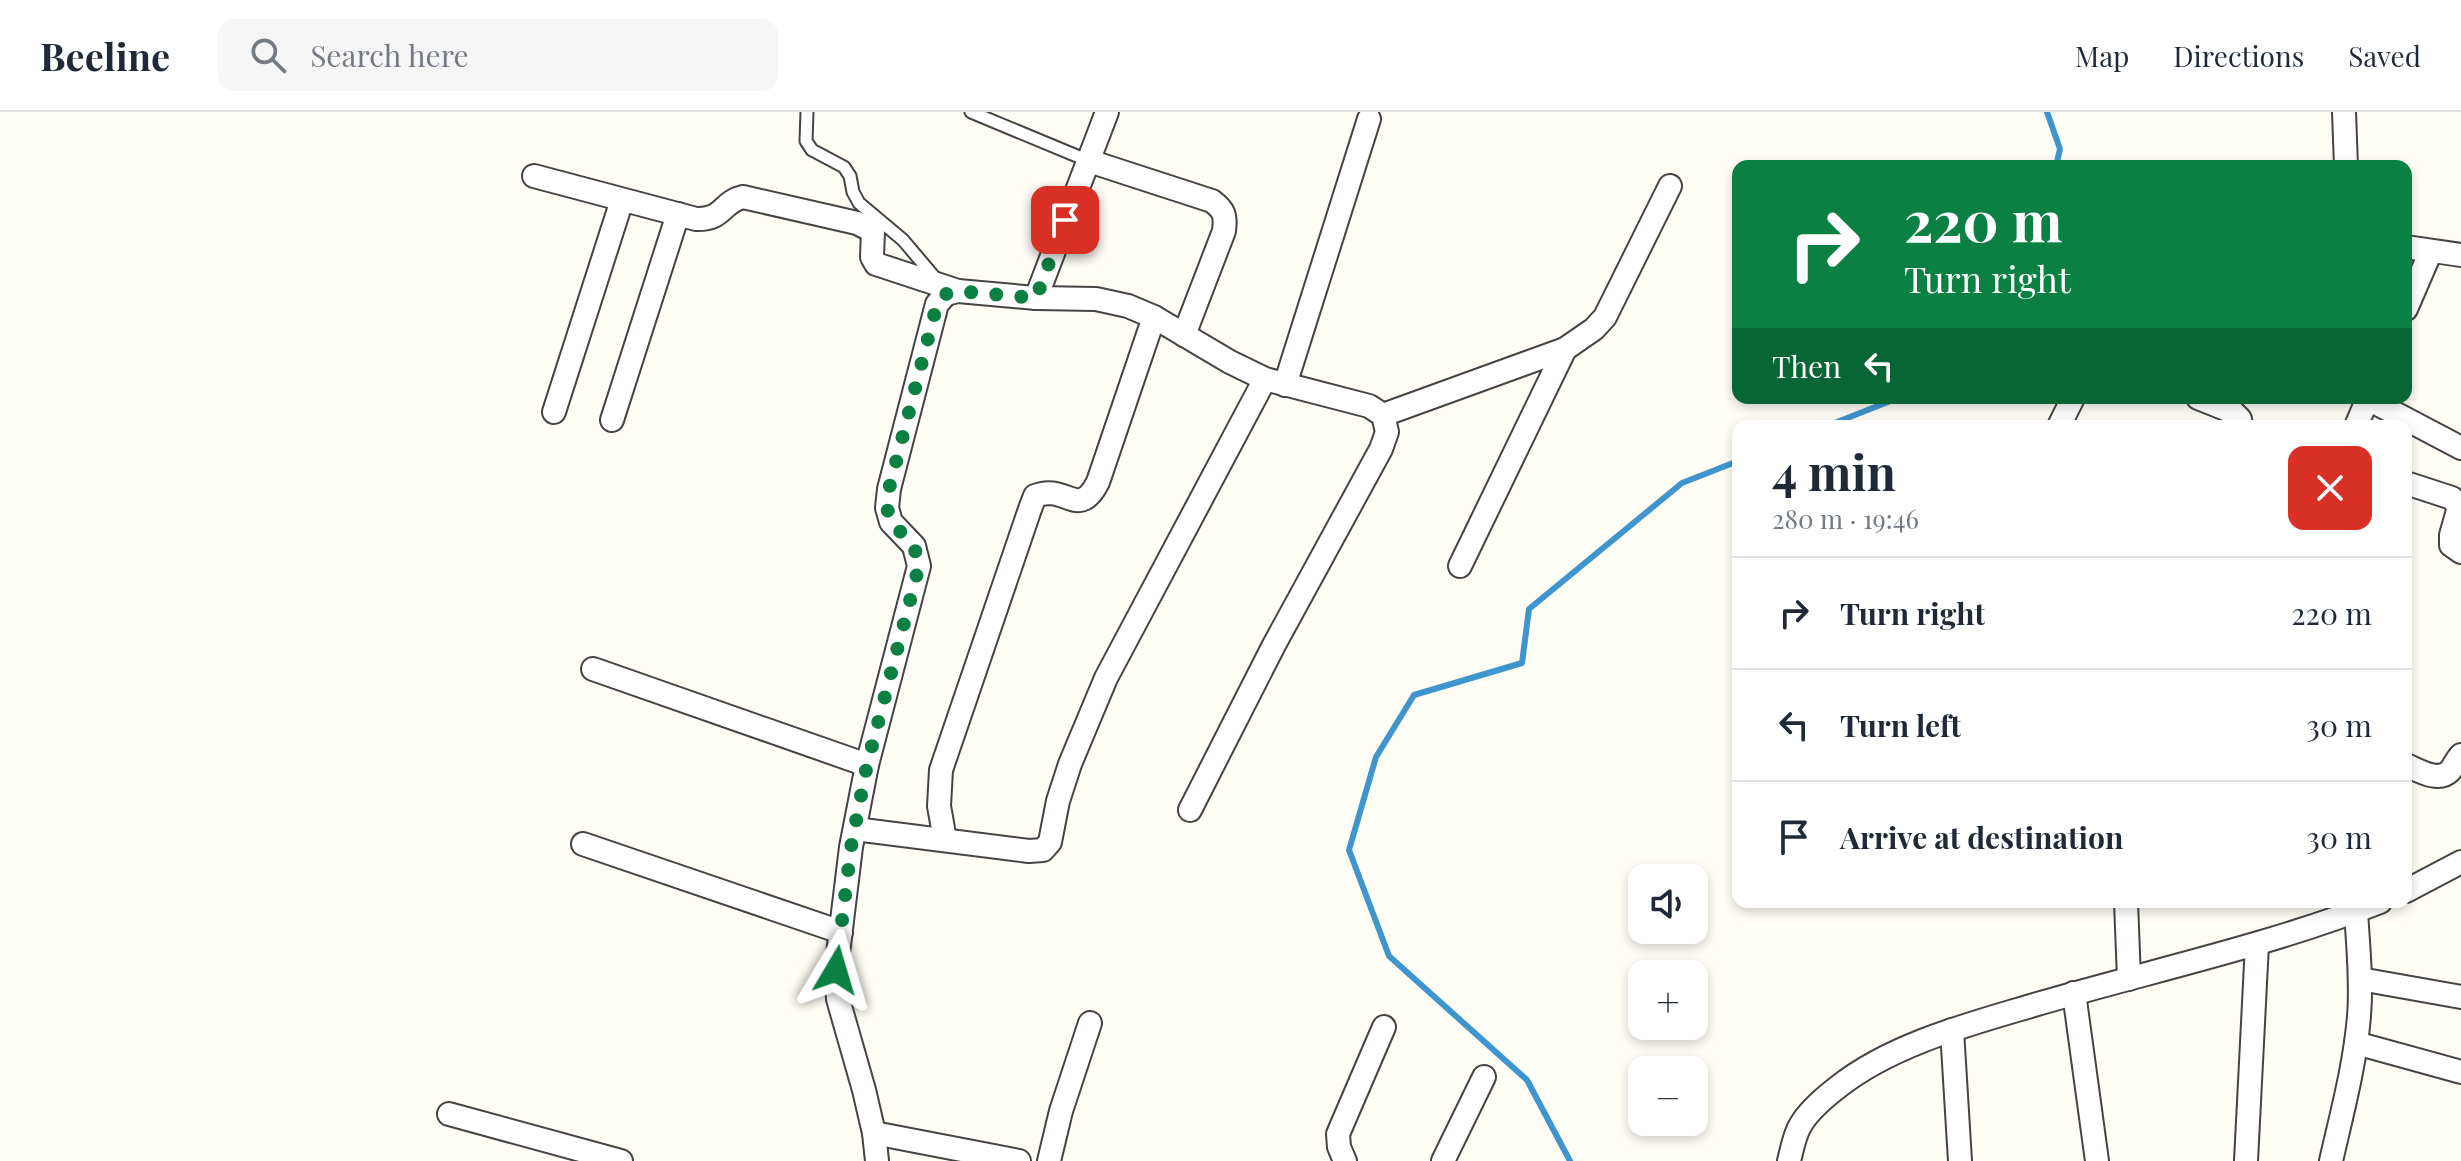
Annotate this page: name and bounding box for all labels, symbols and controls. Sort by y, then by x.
search box [218,19,778,91]
text: Beeline [40,30,170,81]
icon: search [246,33,290,77]
text: Search here [310,35,469,75]
text: Map [2075,37,2129,74]
text: Directions [2173,37,2304,74]
text: Saved [2348,37,2421,74]
text: 220 m [1904,182,2062,257]
pin [1031,186,1099,254]
icon: right [1772,192,1876,296]
icon: arrive [1043,198,1087,242]
text: Turn right [1904,254,2071,302]
icon: left [1857,344,1901,388]
text: Then [1772,346,1841,386]
text: 4 min [1772,439,1896,503]
button: close [2288,446,2372,530]
text: 280 m · 19:46 [1772,501,1919,536]
icon: right [1772,591,1816,635]
text: Turn right [1840,593,1985,633]
text: 220 m [2291,593,2372,633]
icon: left [1772,703,1816,747]
text: Turn left [1840,705,1961,745]
text: 30 m [2306,705,2372,745]
icon: arrive [1772,815,1816,859]
text: Arrive at destination [1840,817,2123,857]
text: 30 m [2306,817,2372,857]
map controls [1628,864,1708,1136]
button: sound [1628,864,1708,944]
position arrow [794,928,878,1012]
button: + [1628,960,1708,1040]
button: − [1628,1056,1708,1136]

